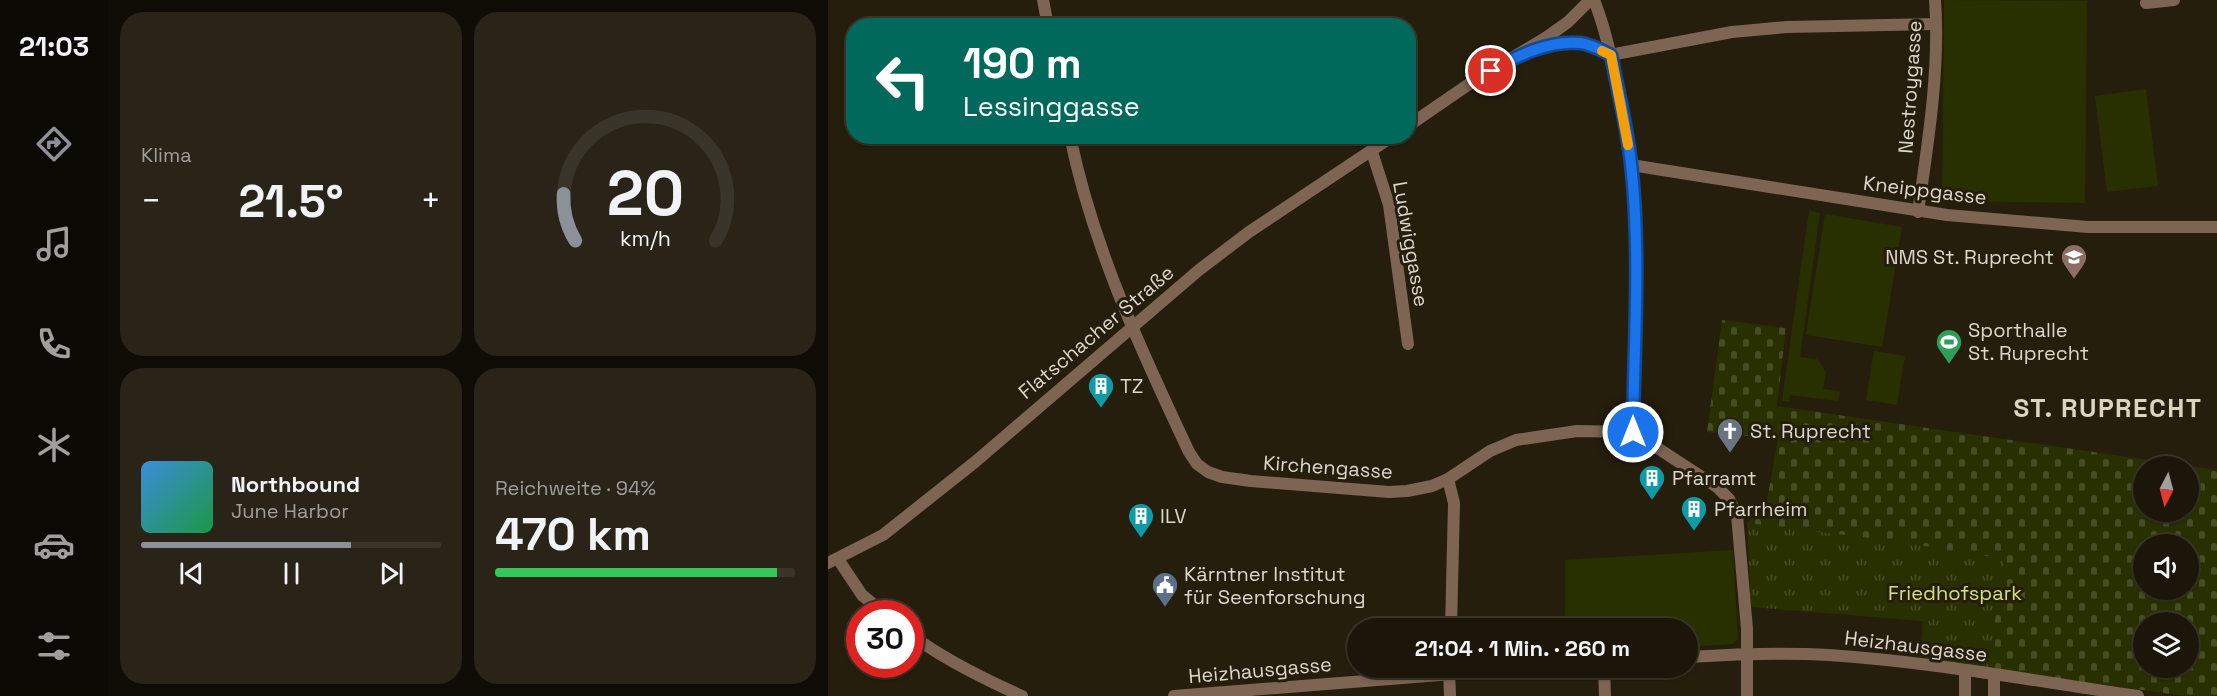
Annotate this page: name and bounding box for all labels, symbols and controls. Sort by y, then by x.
street label: Nestroygasse [1892,19,1928,155]
text: 21:03 [19,29,89,64]
text: 190 m [963,37,1082,90]
icon: left [864,42,942,120]
pin [1465,45,1516,96]
icon: arrive [1474,54,1507,87]
text: Lessinggasse [963,89,1140,124]
icon: directions [33,123,75,165]
text: Klima [141,142,192,168]
text: 20 [606,154,684,233]
street label: Kneippgasse [1862,170,1988,210]
text: 21.5° [238,173,344,230]
street label: Ludwiggasse [1387,179,1435,309]
text: − [141,180,161,222]
text: + [421,180,441,222]
icon: music [33,223,75,265]
text: km/h [619,225,671,252]
school or university icon: NMS St. Ruprecht [2059,242,2089,280]
place label: NMS St. Ruprecht [1885,244,2054,270]
street label: Flatschacher Straße [1013,259,1179,405]
place label: Sporthalle St. Ruprecht [1968,317,2089,366]
icon: phone [33,323,75,365]
sports icon: Sporthalle St. Ruprecht [1934,327,1964,365]
building icon: TZ [1086,371,1116,409]
place label: TZ [1120,373,1143,399]
district label: ST. RUPRECHT [2013,391,2203,425]
position arrow [1601,400,1665,464]
church icon: St. Ruprecht [1715,416,1745,454]
place label: St. Ruprecht [1750,418,1871,444]
icon: climate [33,424,75,466]
street label: Kirchengasse [1262,450,1394,484]
north arrow [2133,456,2199,522]
map controls [2133,456,2199,678]
building icon: Pfarramt [1637,463,1667,501]
place label: Pfarramt [1672,465,1757,491]
text: Northbound [231,470,360,498]
text: Reichweite · 94% [495,475,656,501]
building icon: Pfarrheim [1679,494,1709,532]
place label: Pfarrheim [1714,496,1807,522]
text: June Harbor [231,498,349,524]
building icon: ILV [1126,501,1156,539]
place label: ILV [1160,503,1187,529]
text: 470 km [495,506,651,563]
icon: car [33,524,75,566]
button: sound [2133,534,2199,600]
icon: previous [175,557,208,590]
icon: pause [275,557,308,590]
icon: next [375,557,408,590]
place label: Kärntner Institut für Seenforschung [1184,561,1366,610]
public building icon: Kärntner Institut für Seenforschung [1150,570,1180,608]
park label: Friedhofspark [1888,580,2022,606]
speed limit sign: 30 [846,600,924,678]
button: layers [2133,612,2199,678]
street label: Heizhausgasse [1843,624,1989,668]
icon: filters [33,625,75,667]
text: 21:04 · 1 Min. · 260 m [1415,634,1630,662]
street label: Heizhausgasse [1187,651,1333,689]

